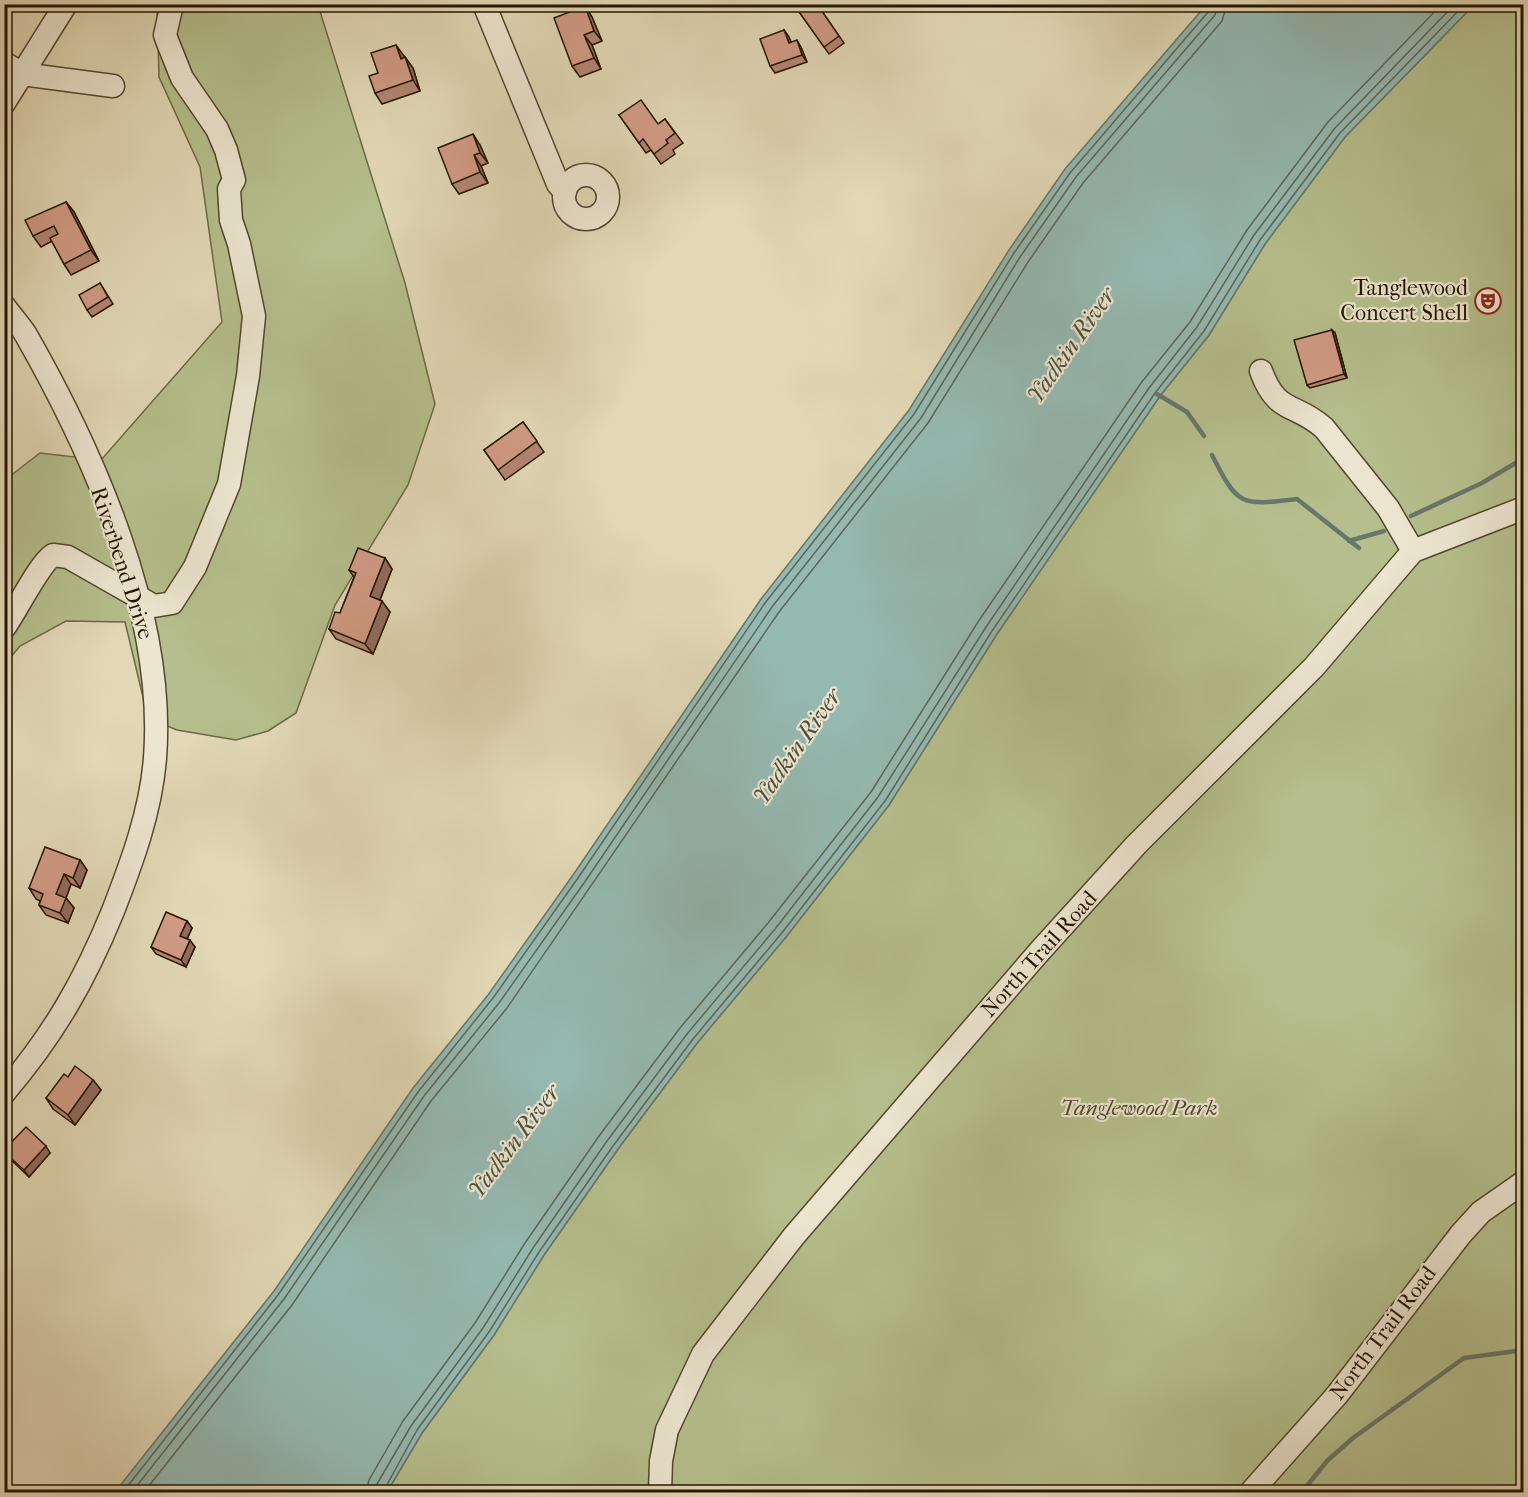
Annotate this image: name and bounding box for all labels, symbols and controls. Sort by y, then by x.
place label: Tanglewood Concert Shell [1340,275,1469,326]
water label: Yadkin River [1021,280,1122,408]
theatre icon: Tanglewood Concert Shell [1473,286,1503,316]
street label: Riverbend Drive [85,484,159,642]
water label: Yadkin River [747,681,848,809]
street label: North Trail Road [976,885,1103,1022]
water label: Yadkin River [462,1077,567,1203]
park label: Tanglewood Park [1060,1095,1218,1121]
street label: North Trail Road [1324,1260,1442,1405]

